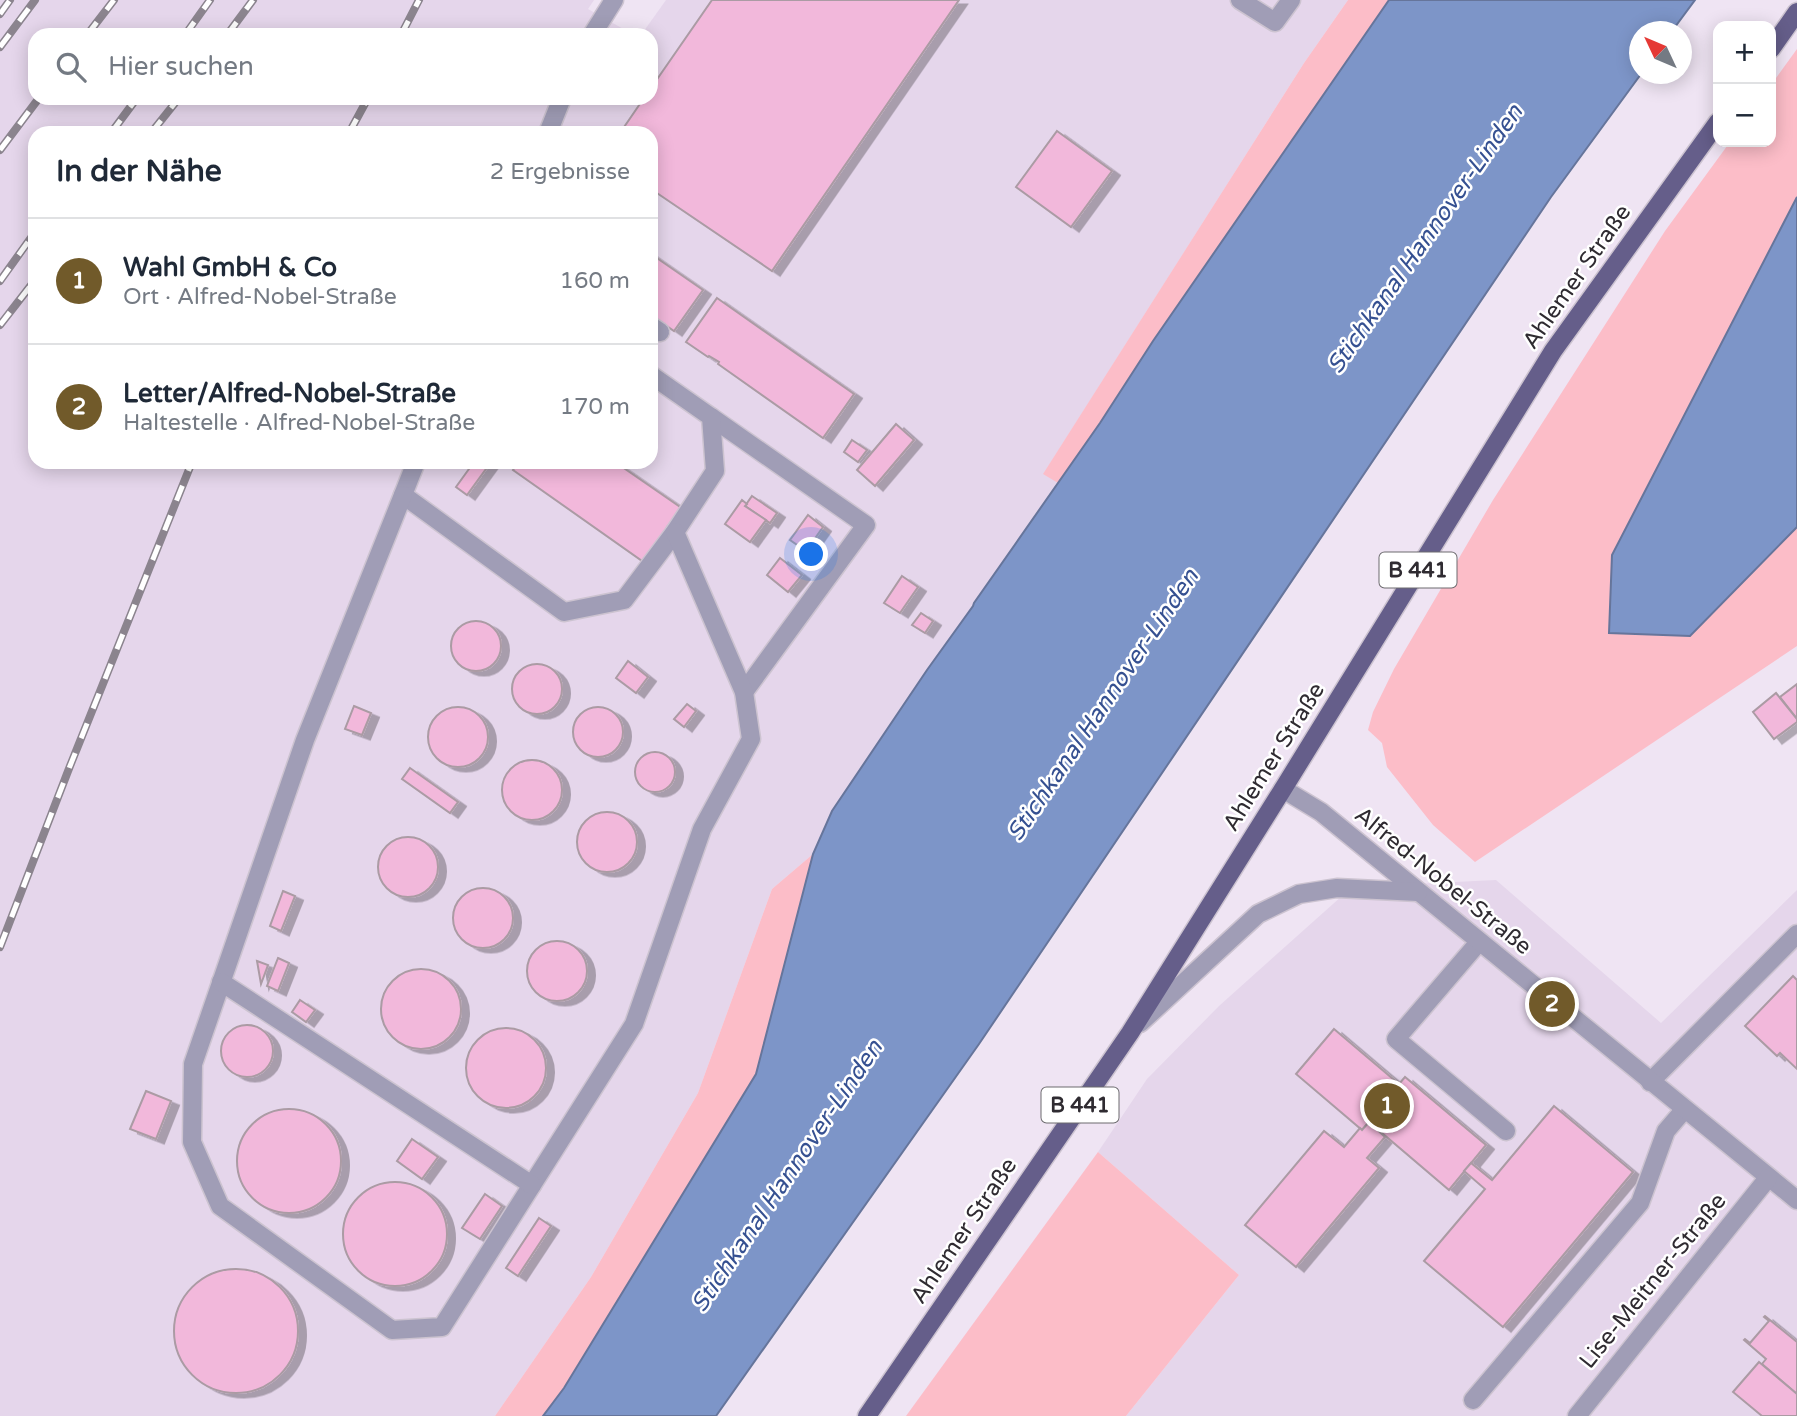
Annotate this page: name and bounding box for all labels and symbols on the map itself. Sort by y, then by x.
north arrow [1629,21,1692,84]
water label: Stichkanal Hannover-Linden [1321,98,1530,379]
street label: Ahlemer Straße [1517,199,1637,355]
your location [794,537,828,571]
road number: B 441 [1380,552,1456,588]
water label: Stichkanal Hannover-Linden [1001,562,1206,846]
street label: Ahlemer Straße [1217,678,1331,836]
street label: Alfred-Nobel-Straße [1349,801,1537,961]
pin: 2 [1529,978,1575,1030]
water label: Stichkanal Hannover-Linden [685,1033,890,1317]
pin: 1 [1364,1080,1410,1132]
road number: B 441 [1042,1088,1118,1122]
street label: Ahlemer Straße [905,1153,1023,1309]
street label: Lise-Meitner-Straße [1574,1188,1732,1374]

